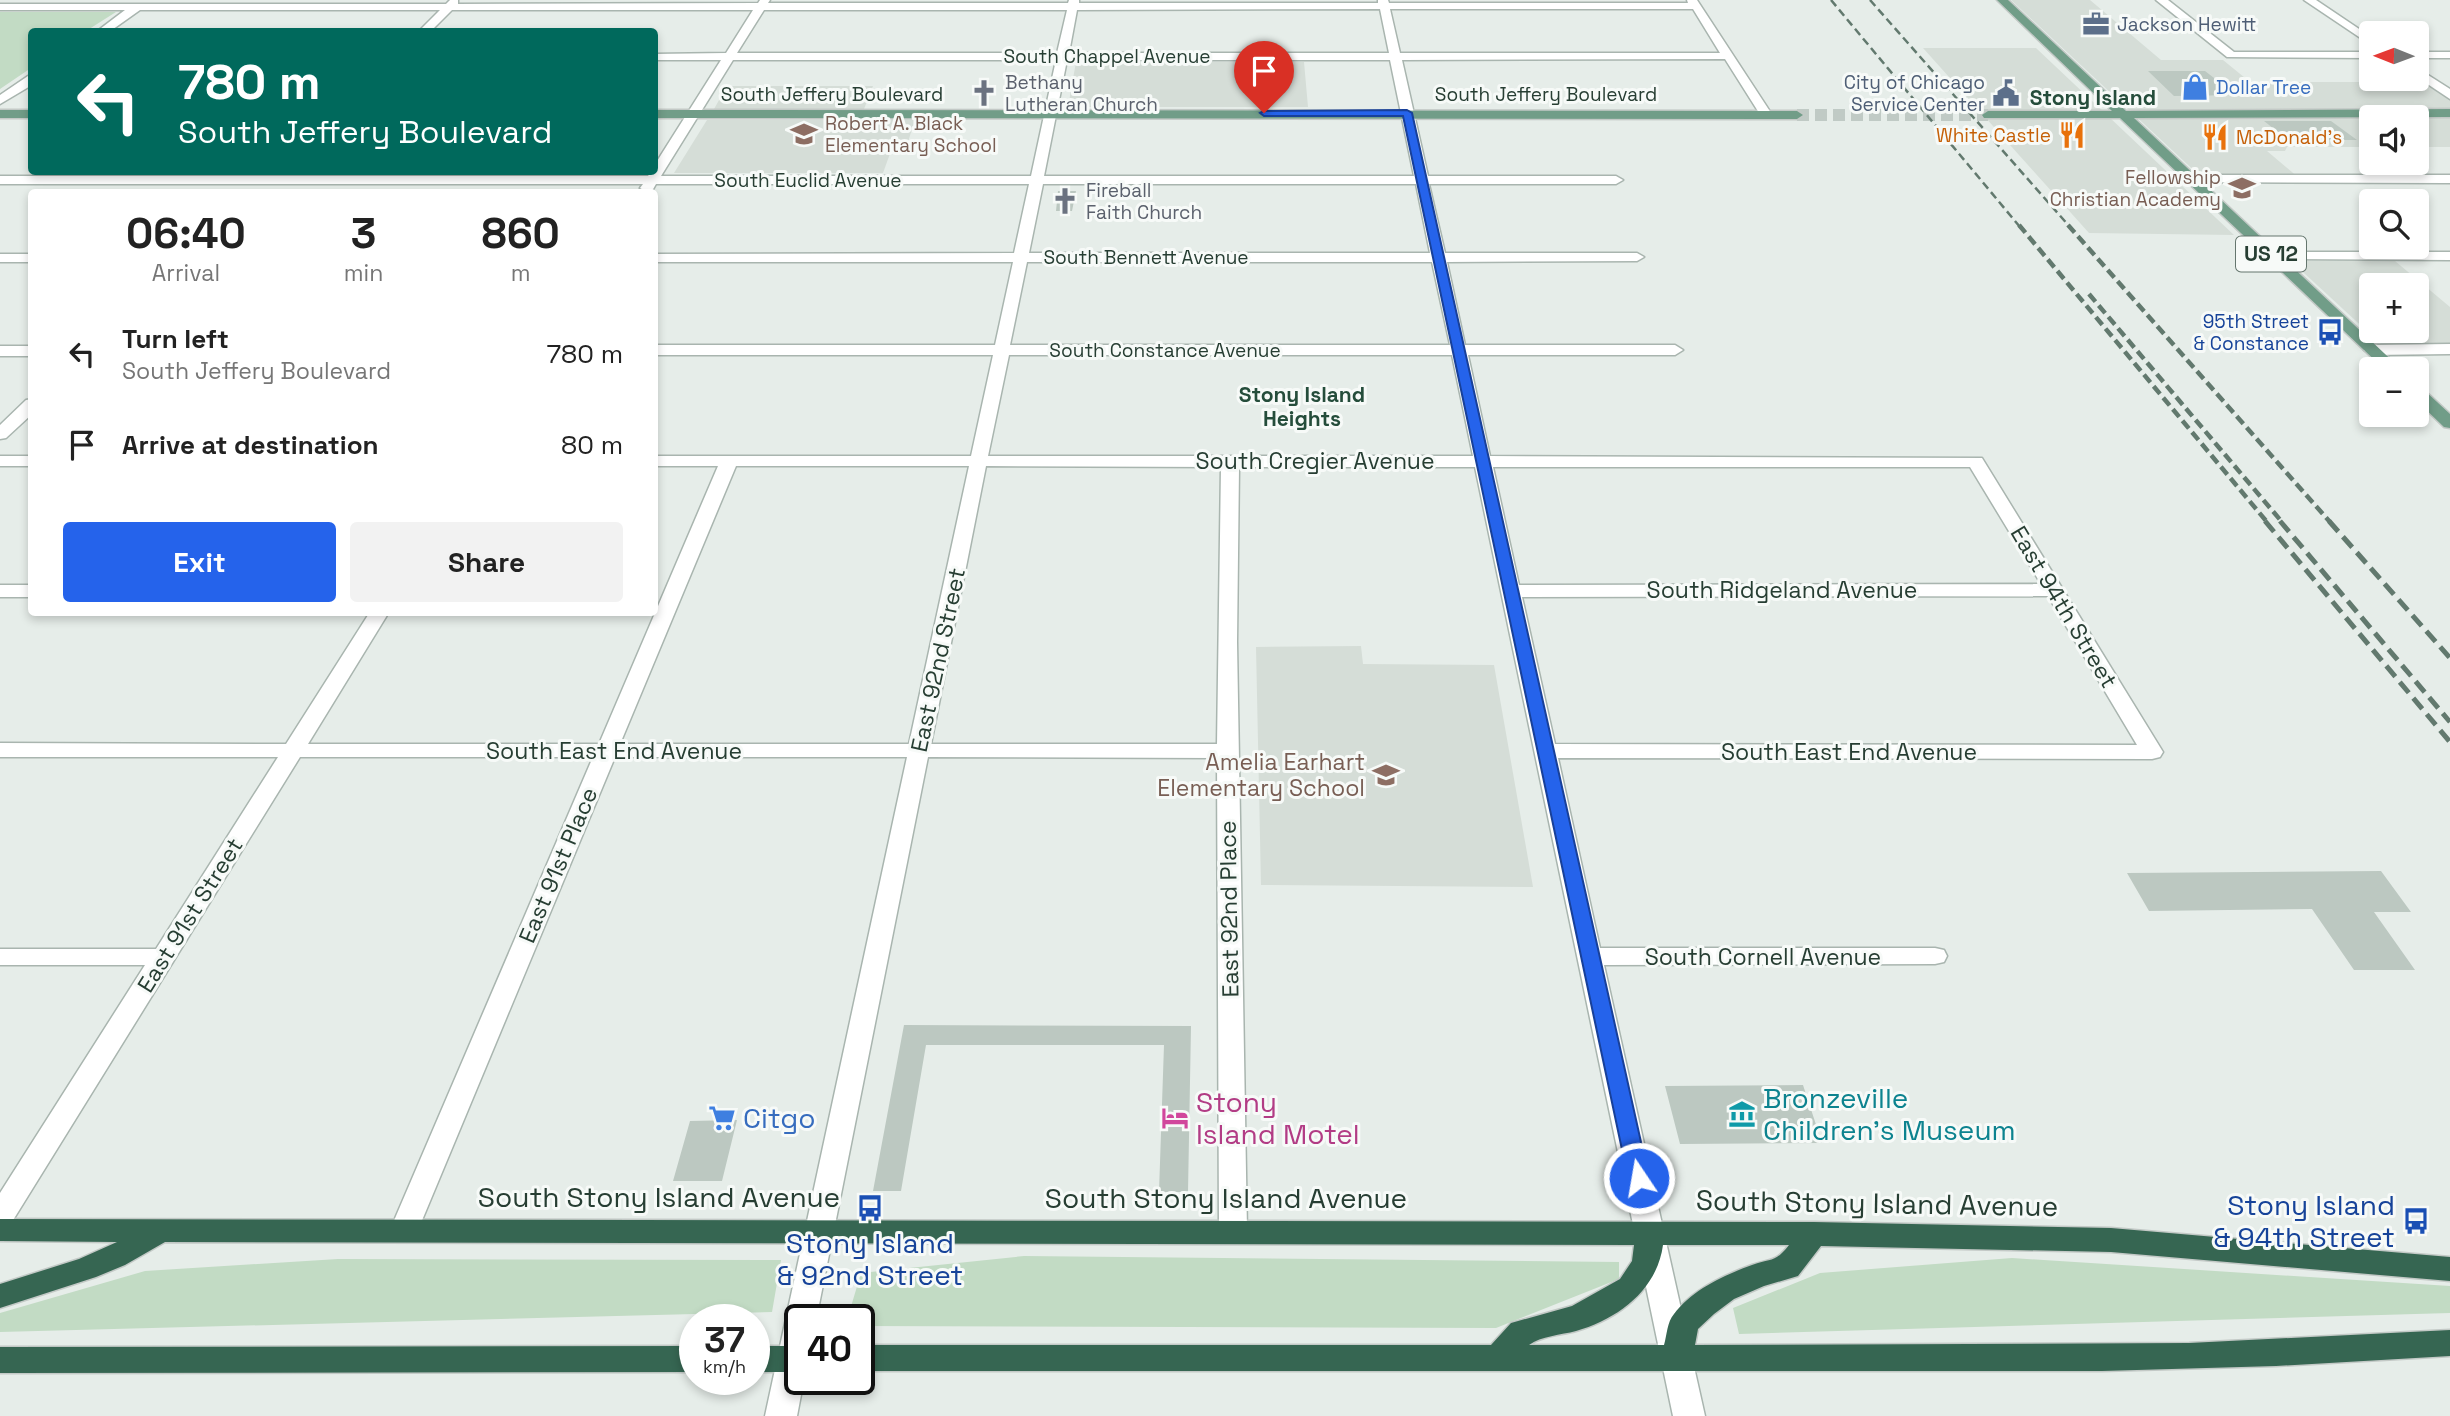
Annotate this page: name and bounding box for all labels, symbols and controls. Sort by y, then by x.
office icon: Jackson Hewitt [2081,9,2111,39]
place label: Jackson Hewitt [2117,12,2256,37]
north arrow [2359,21,2429,91]
map controls [2359,21,2429,427]
pin [1234,41,1294,113]
street label: South Chappel Avenue [1003,44,1211,69]
text: 780 m [178,51,321,113]
icon: arrive [1245,52,1283,90]
icon: left [63,56,154,147]
place label: Bethany Lutheran Church [1005,70,1158,117]
place label: City of Chicago Service Center [1844,70,1985,117]
shop icon: Dollar Tree [2180,72,2210,102]
place label: Dollar Tree [2216,75,2311,100]
church icon: Bethany Lutheran Church [969,78,999,108]
public building icon: City of Chicago Service Center [1991,78,2021,108]
street label: South Jeffery Boulevard [721,82,943,107]
street label: South Jeffery Boulevard [1435,82,1657,107]
district label: Stony Island [2030,84,2156,111]
button: sound [2359,105,2429,175]
place label: Robert A. Black Elementary School [825,111,997,158]
text: South Jeffery Boulevard [178,112,552,152]
school or university icon: Robert A. Black Elementary School [789,119,819,149]
restaurant icon: White Castle [2057,120,2087,150]
restaurant icon: McDonald's [2200,122,2230,152]
place label: White Castle [1936,123,2051,148]
place label: McDonald's [2236,125,2342,150]
place label: Fellowship Christian Academy [2050,165,2221,212]
street label: South Euclid Avenue [714,168,902,193]
school or university icon: Fellowship Christian Academy [2227,173,2257,203]
place label: Fireball Faith Church [1086,178,1202,225]
church icon: Fireball Faith Church [1050,186,1080,216]
button: search [2359,189,2429,259]
text: 06:40 [126,207,246,260]
text: 3 [351,207,376,260]
text: 860 [481,207,560,260]
road number: US 12 [2236,236,2306,272]
street label: South Bennett Avenue [1043,245,1249,270]
text: Arrival [152,258,220,288]
text: min [344,258,383,288]
text: m [511,258,531,288]
button: + [2359,273,2429,343]
place label: 95th Street & Constance [2193,309,2309,356]
bus stop icon: 95th Street & Constance [2315,317,2345,347]
text: Turn left [122,322,229,356]
icon: left [63,335,101,373]
text: 780 m [547,337,623,371]
street label: South Constance Avenue [1049,338,1281,363]
text: South Jeffery Boulevard [122,356,391,386]
button: − [2359,357,2429,427]
district label: Stony Island Heights [1239,381,1365,432]
icon: arrive [63,426,101,464]
text: Arrive at destination [122,428,379,462]
text: 80 m [561,428,623,462]
street label: South Cregier Avenue [1195,446,1435,476]
street label: East 94th Street [2004,521,2124,693]
button: Exit [63,522,336,602]
button: Share [350,522,623,602]
street label: East 92nd Street [904,565,972,755]
street label: South Ridgeland Avenue [1647,575,1917,605]
street label: South East End Avenue [486,736,742,766]
street label: South East End Avenue [1721,737,1977,767]
place label: Amelia Earhart Elementary School [1157,747,1365,803]
school or university icon: Amelia Earhart Elementary School [1371,760,1401,790]
street label: East 91st Place [512,783,604,947]
street label: East 92nd Place [1212,820,1246,998]
street label: East 91st Street [130,832,250,998]
street label: South Cornell Avenue [1645,942,1881,972]
place label: Bronzeville Children's Museum [1763,1080,2016,1148]
place label: Stony Island Motel [1196,1084,1360,1152]
museum icon: Bronzeville Children's Museum [1727,1099,1757,1129]
place label: Citgo [743,1100,816,1136]
supermarket icon: Citgo [707,1103,737,1133]
hotel icon: Stony Island Motel [1160,1103,1190,1133]
position arrow [1602,1141,1676,1215]
street label: South Stony Island Avenue [478,1179,840,1215]
street label: South Stony Island Avenue [1045,1180,1407,1216]
street label: South Stony Island Avenue [1696,1182,2058,1224]
place label: Stony Island & 94th Street [2213,1187,2395,1255]
bus stop icon: Stony Island & 92nd Street [855,1193,885,1223]
bus stop icon: Stony Island & 94th Street [2401,1206,2431,1236]
place label: Stony Island & 92nd Street [777,1225,963,1293]
speed limit sign: 40 [784,1304,875,1395]
text: 37 [704,1318,745,1362]
text: km/h [703,1355,746,1378]

